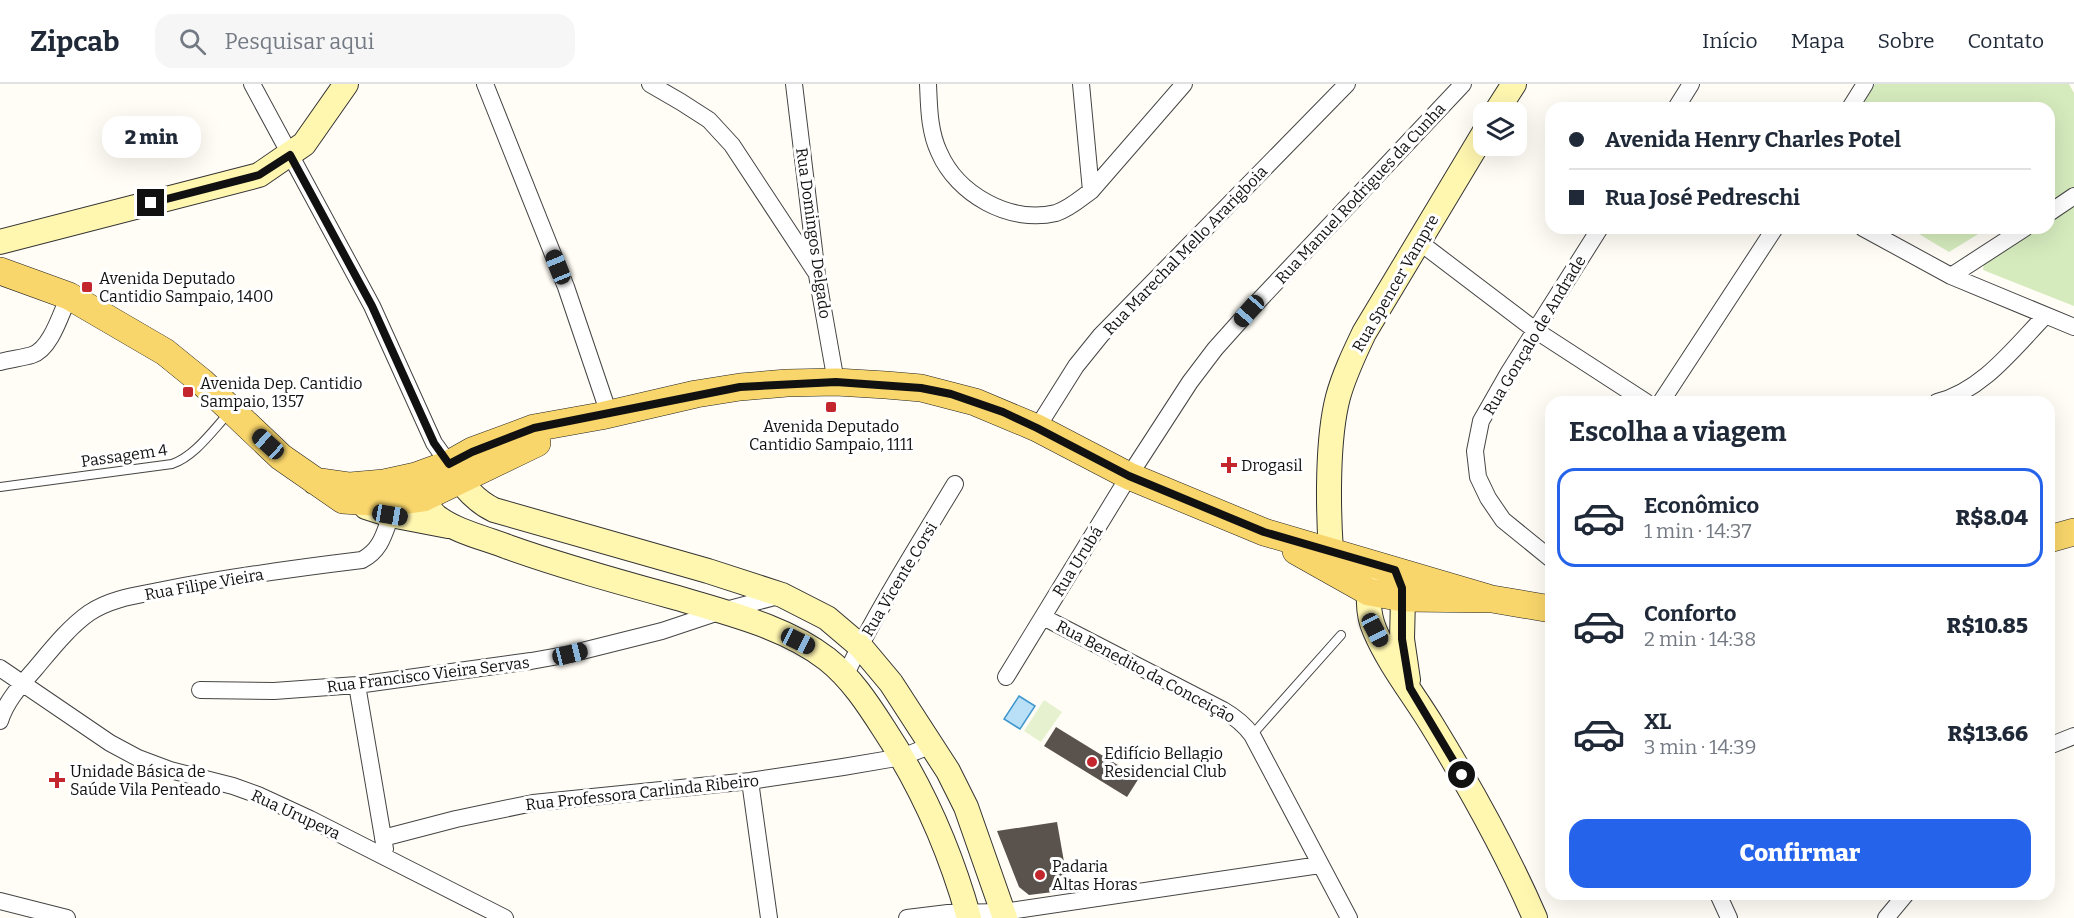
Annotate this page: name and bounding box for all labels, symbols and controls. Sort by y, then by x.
search box [155,14,575,68]
text: Zipcab [30,25,119,58]
icon: search [176,25,209,58]
text: Pesquisar aqui [224,28,374,55]
text: Início [1702,28,1758,54]
text: Mapa [1791,28,1845,54]
text: Sobre [1878,28,1934,54]
text: Contato [1967,28,2044,54]
street label: Rua Manuel Rodrigues da Cunha [1271,99,1449,288]
map controls [1473,102,1527,156]
button: layers [1473,102,1527,156]
callout: 2 min [102,116,201,158]
text: 2 min [125,125,178,149]
text: Avenida Henry Charles Potel [1605,126,1901,153]
street label: Rua Domingos Delgado [792,146,835,320]
street label: Rua Marechal Mello Ararigboia [1099,162,1271,339]
text: Rua José Pedreschi [1605,184,1800,211]
route end [137,189,164,216]
street label: Rua Spencer Vampre [1348,211,1442,355]
car [543,247,573,287]
street label: Rua Gonçalo de Andrade [1479,252,1590,418]
place label: Avenida Deputado Cantidio Sampaio, 1400 [99,269,273,306]
marker: Avenida Deputado Cantidio Sampaio, 1400 [80,280,94,294]
car [1230,292,1268,330]
place label: Avenida Dep. Cantidio Sampaio, 1357 [200,374,362,411]
marker: Avenida Dep. Cantidio Sampaio, 1357 [181,385,195,399]
marker: Avenida Deputado Cantidio Sampaio, 1111 [824,400,838,414]
text: Escolha a viagem [1569,416,1787,448]
place label: Avenida Deputado Cantidio Sampaio, 1111 [749,417,914,454]
car [249,425,287,463]
street label: Passagem 4 [80,440,169,471]
place label: Drogasil [1241,456,1303,475]
marker: Drogasil [1222,458,1236,472]
icon: car [1572,491,1626,545]
text: Econômico [1644,492,1759,519]
car [371,503,409,527]
text: R$8.04 [1955,504,2028,531]
street label: Rua Vicente Corsi [858,518,941,640]
text: 1 min · 14:37 [1644,519,1752,543]
street label: Rua Urubá [1048,523,1107,600]
street label: Rua Filipe Vieira [143,565,265,604]
icon: car [1572,599,1626,653]
text: Conforto [1644,600,1736,627]
car [1359,610,1391,650]
text: R$10.85 [1947,612,2028,639]
street label: Rua Benedito da Conceição [1053,616,1238,727]
car [778,625,818,657]
text: 2 min · 14:38 [1644,627,1756,651]
car [550,641,590,667]
street label: Rua Francisco Vieira Servas [326,653,530,696]
icon: car [1572,707,1626,761]
text: XL [1644,708,1671,735]
text: R$13.66 [1947,720,2028,747]
text: 3 min · 14:39 [1644,735,1756,759]
place label: Edifício Bellagio Residencial Club [1104,744,1226,781]
marker: Edifício Bellagio Residencial Club [1085,755,1099,769]
route start [1448,761,1475,788]
place label: Unidade Básica de Saúde Vila Penteado [70,762,221,799]
marker: Unidade Básica de Saúde Vila Penteado [48,771,66,789]
street label: Rua Professora Carlinda Ribeiro [524,771,760,814]
street label: Rua Urupeva [248,786,343,843]
button: Confirmar [1569,819,2031,888]
place label: Padaria Altas Horas [1052,857,1138,894]
marker: Padaria Altas Horas [1033,868,1047,882]

